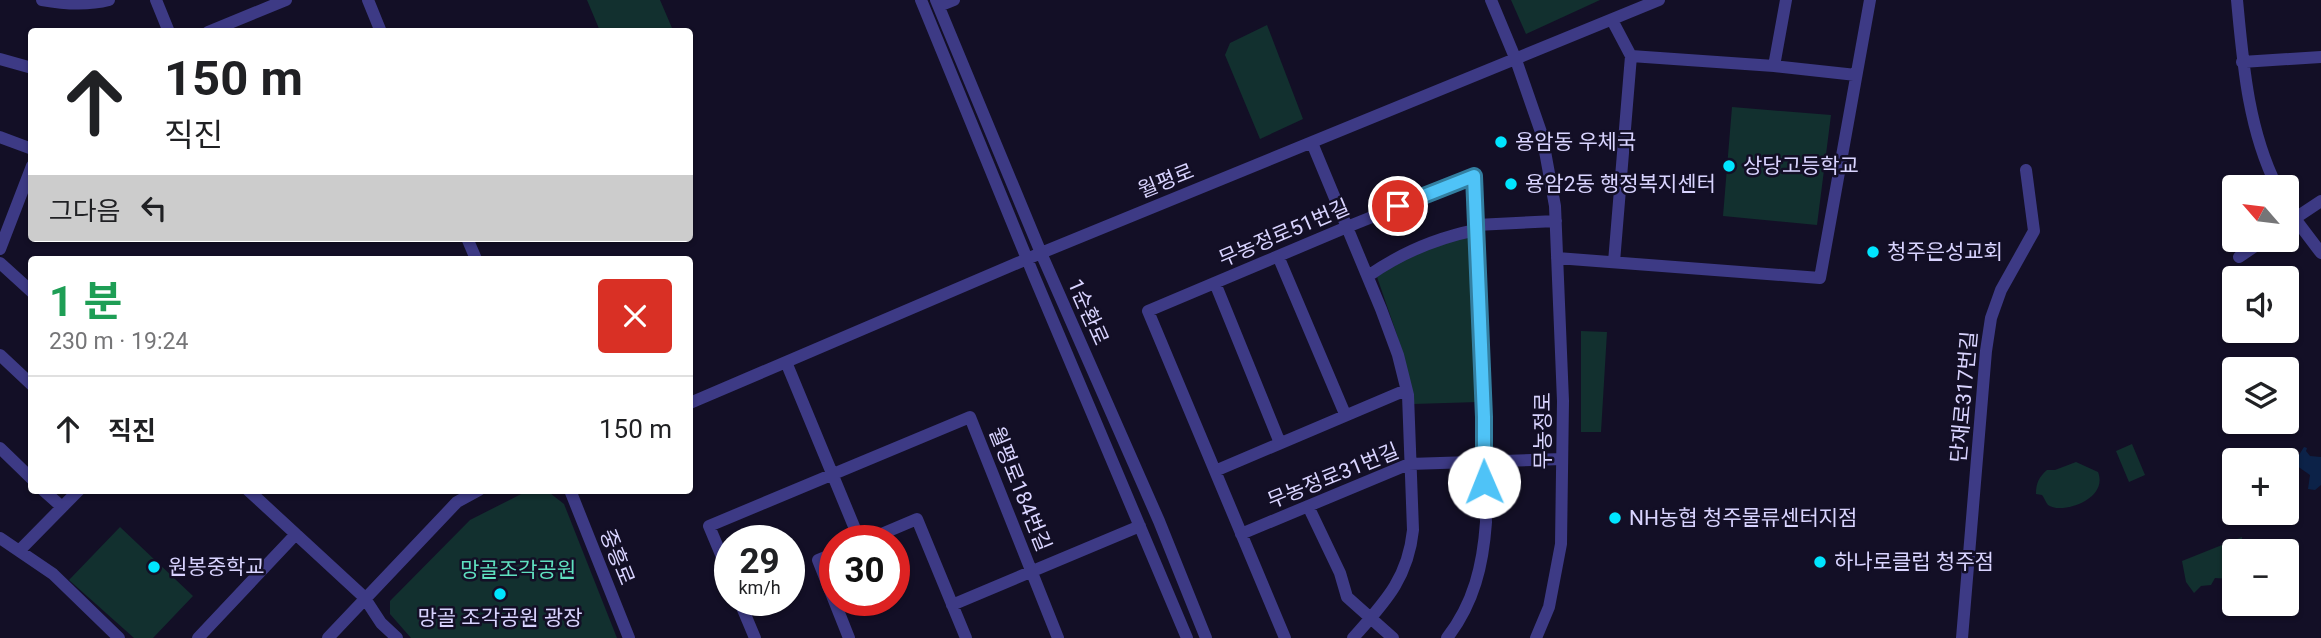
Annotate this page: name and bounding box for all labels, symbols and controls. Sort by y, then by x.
text: 150 m [164,50,303,107]
icon: ahead [49,56,140,147]
text: 직진 [164,116,223,154]
place label: 용암동 우체국 [1515,130,1636,154]
marker: 용암동 우체국 [1493,134,1509,150]
place label: 상당고등학교 [1743,154,1859,178]
marker: 상당고등학교 [1721,158,1737,174]
street label: 월평로 [1135,159,1197,203]
place label: 용암2동 행정복지센터 [1525,172,1716,196]
north arrow [2222,175,2300,252]
map controls [2222,175,2299,616]
pin [1368,176,1428,236]
marker: 용암2동 행정복지센터 [1503,176,1519,192]
icon: arrive [1379,187,1417,225]
icon: left [135,189,173,227]
street label: 무농정로51번길 [1215,195,1353,271]
text: 그다음 [49,196,121,226]
place label: 청주은성교회 [1887,240,2003,264]
marker: 청주은성교회 [1865,244,1881,260]
button: sound [2222,266,2299,343]
street label: 1순환로 [1063,275,1113,349]
text: 1 분 [49,277,122,326]
button: close [598,279,672,353]
text: 230 m · 19:24 [49,328,188,355]
street label: 단재로317번길 [1946,330,1982,464]
button: layers [2222,357,2299,434]
street label: 무농정로 [1531,392,1555,470]
icon: ahead [49,410,87,448]
text: 150 m [599,414,672,444]
text: 직진 [108,416,156,446]
street label: 월평로184번길 [984,423,1056,555]
street label: 무농정로31번길 [1264,439,1402,513]
position arrow [1447,445,1521,519]
button: + [2222,448,2299,525]
place label: NH농협 청주물류센터지점 [1629,506,1857,530]
marker: NH농협 청주물류센터지점 [1607,510,1623,526]
speed limit sign: 30 [819,525,910,616]
street label: 중흥로 [595,526,639,588]
button: − [2222,539,2299,616]
text: 29 [739,541,780,582]
place label: 하나로클럽 청주점 [1834,550,1994,574]
marker: 하나로클럽 청주점 [1812,554,1828,570]
place label: 원봉중학교 [168,555,265,579]
park label: 망골조각공원 [460,558,576,582]
marker: 원봉중학교 [146,559,162,575]
text: km/h [738,577,781,598]
marker: 망골 조각공원 광장 [492,586,508,602]
place label: 망골 조각공원 광장 [418,606,582,630]

